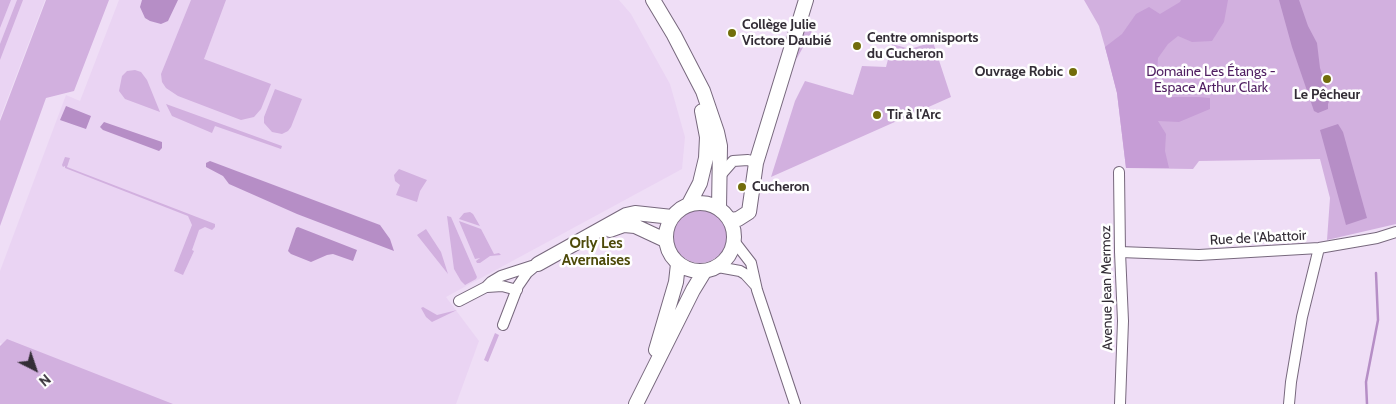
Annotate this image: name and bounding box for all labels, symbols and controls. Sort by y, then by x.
place label: Collège Julie Victore Daubié [742,17,831,49]
marker: Collège Julie Victore Daubié [726,27,738,39]
place label: Centre omnisports du Cucheron [867,30,978,62]
marker: Centre omnisports du Cucheron [851,40,863,52]
place label: Ouvrage Robic [975,64,1063,80]
park label: Domaine Les Étangs - Espace Arthur Clark [1146,64,1276,96]
marker: Ouvrage Robic [1067,66,1079,78]
marker: Le Pêcheur [1321,73,1333,85]
place label: Le Pêcheur [1294,87,1360,103]
place label: Tir à l'Arc [887,107,941,123]
marker: Tir à l'Arc [871,109,883,121]
place label: Cucheron [752,179,810,195]
marker: Cucheron [736,181,748,193]
street label: Avenue Jean Mermoz [1098,225,1116,351]
street label: Rue de l'Abattoir [1209,227,1307,249]
district label: Orly Les Avernaises [562,235,630,270]
north arrow [10,344,60,394]
text: N [35,370,54,390]

